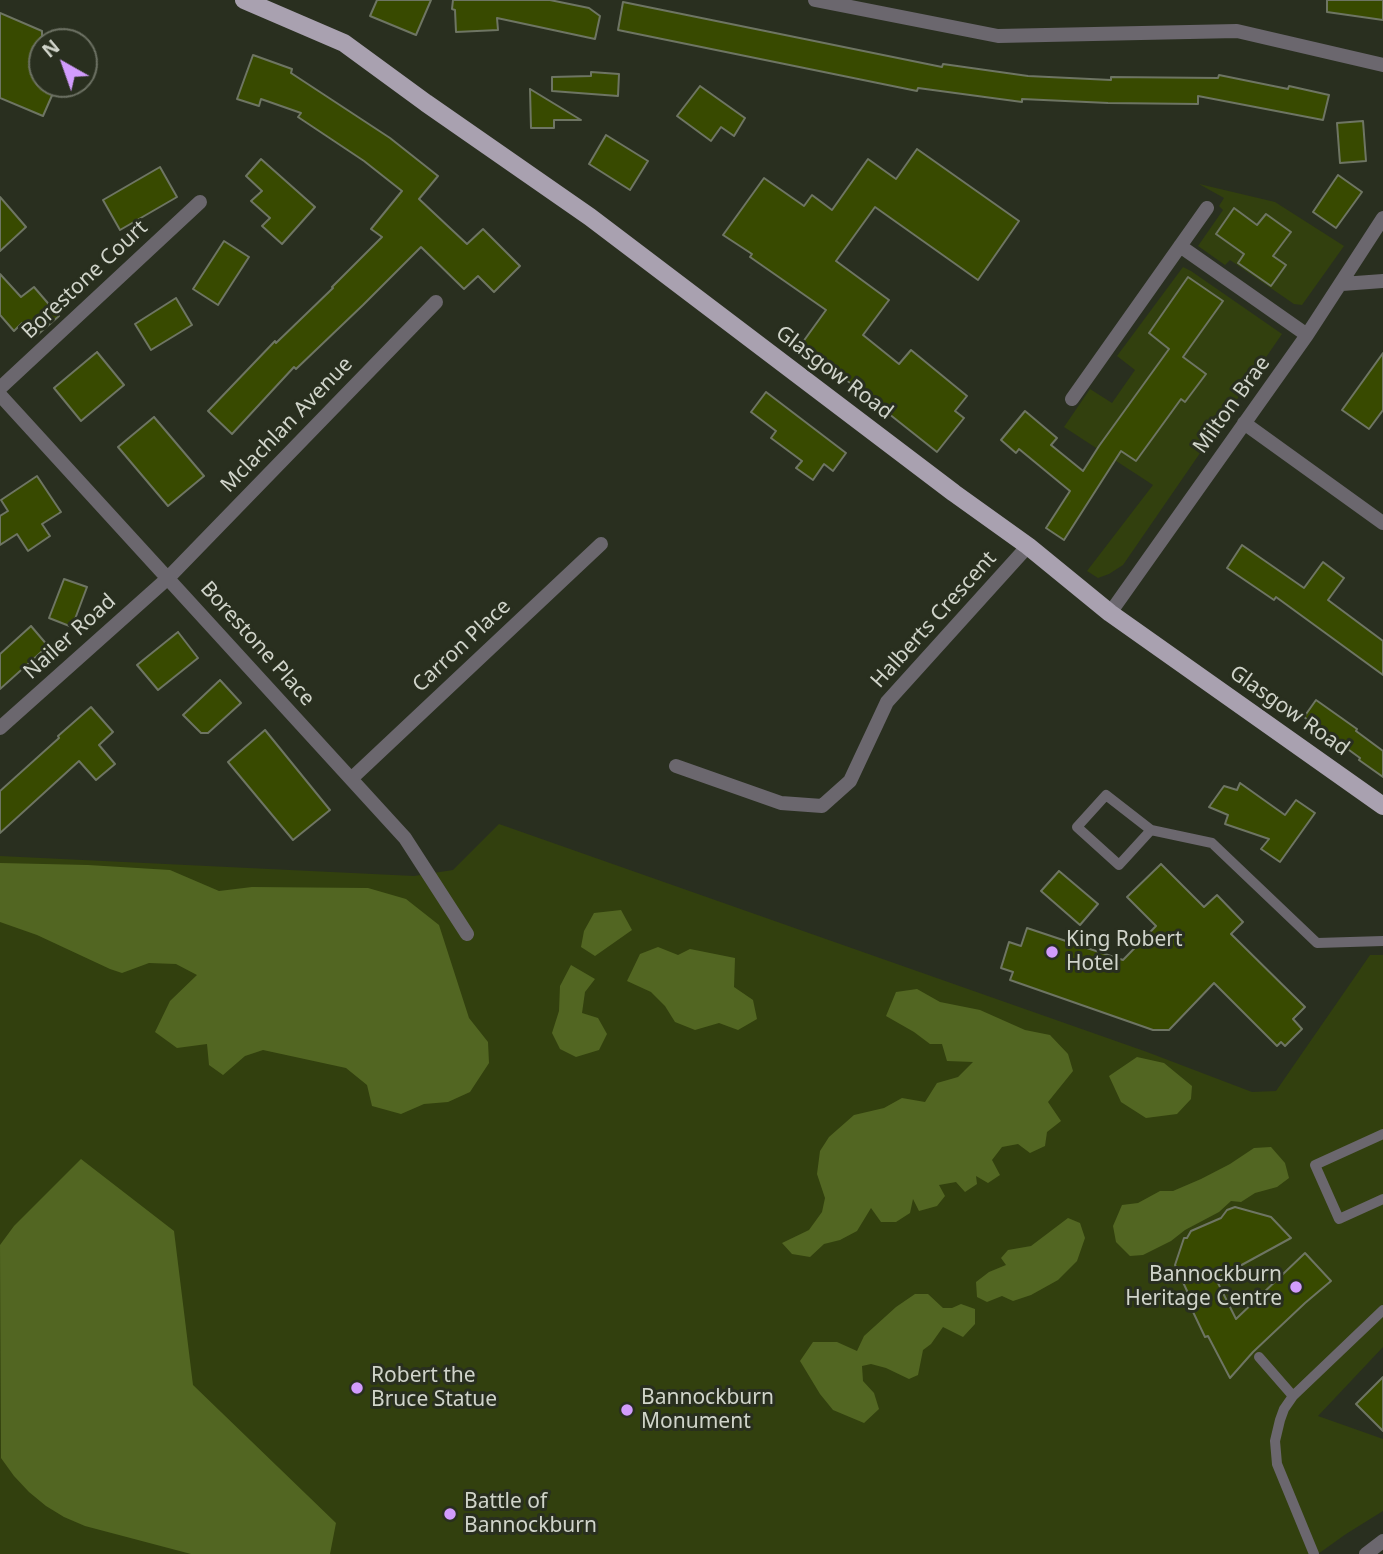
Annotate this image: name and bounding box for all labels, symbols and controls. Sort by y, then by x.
north arrow [28,28,98,98]
text: N [37,34,65,63]
street label: Borestone Court [17,215,153,345]
street label: Glasgow Road [770,321,898,425]
street label: Milton Brae [1188,351,1276,459]
street label: Mclachlan Avenue [216,352,358,498]
street label: Halberts Crescent [866,546,1002,694]
street label: Borestone Place [194,577,320,711]
street label: Nailer Road [19,589,121,685]
street label: Carron Place [408,594,516,698]
street label: Glasgow Road [1224,660,1354,762]
place label: King Robert Hotel [1066,927,1183,977]
marker: King Robert Hotel [1044,944,1060,960]
place label: Bannockburn Heritage Centre [1125,1262,1282,1312]
marker: Bannockburn Heritage Centre [1288,1279,1304,1295]
place label: Robert the Bruce Statue [371,1363,497,1413]
marker: Robert the Bruce Statue [349,1380,365,1396]
place label: Bannockburn Monument [641,1385,774,1435]
marker: Bannockburn Monument [619,1402,635,1418]
place label: Battle of Bannockburn [464,1489,597,1539]
marker: Battle of Bannockburn [442,1506,458,1522]

